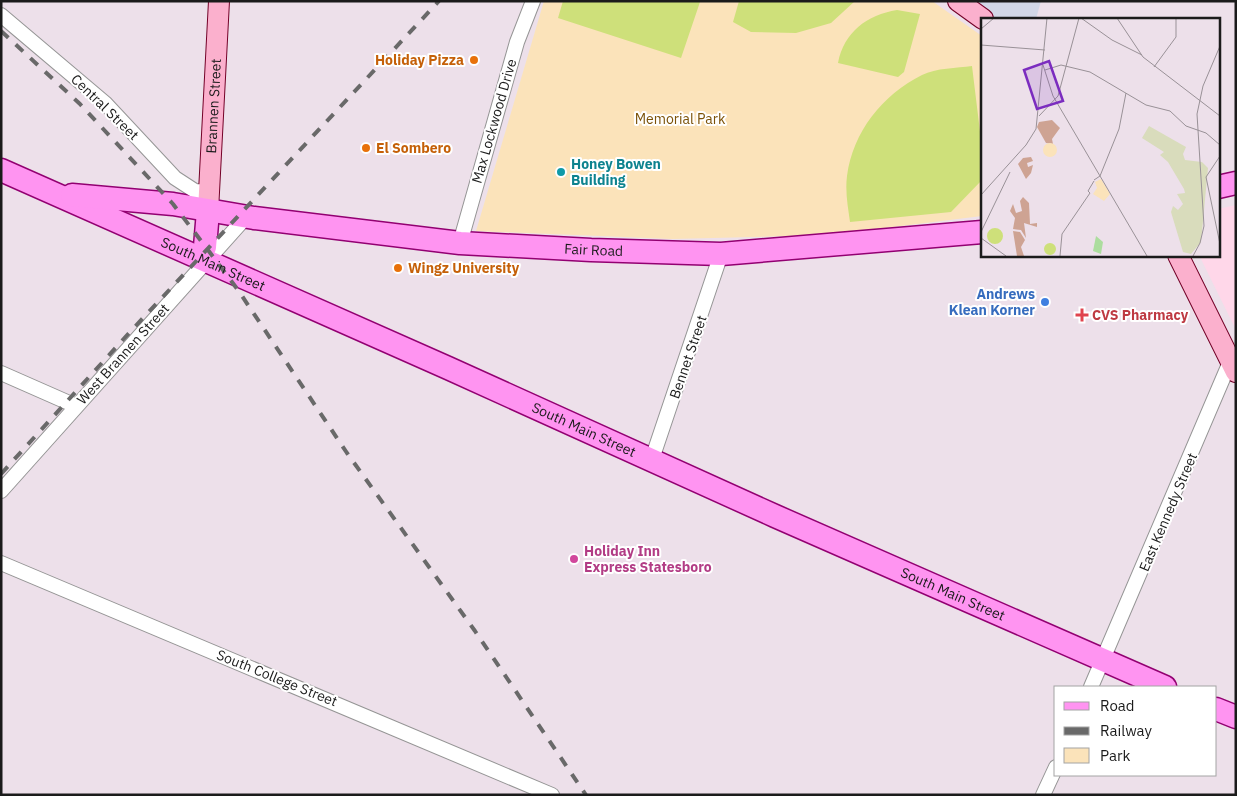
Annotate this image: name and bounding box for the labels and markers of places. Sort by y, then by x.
place label: Holiday Pizza [375,51,464,69]
marker: Holiday Pizza [468,54,480,66]
place label: El Sombero [376,139,451,157]
marker: El Sombero [360,142,372,154]
place label: Honey Bowen Building [571,155,661,189]
marker: Honey Bowen Building [555,166,567,178]
place label: Wingz University [408,259,520,277]
marker: Wingz University [392,262,404,274]
place label: Andrews Klean Korner [949,285,1035,319]
marker: Andrews Klean Korner [1039,296,1051,308]
place label: CVS Pharmacy [1092,306,1189,324]
marker: CVS Pharmacy [1076,309,1088,321]
place label: Holiday Inn Express Statesboro [584,542,712,576]
marker: Holiday Inn Express Statesboro [568,553,580,565]

